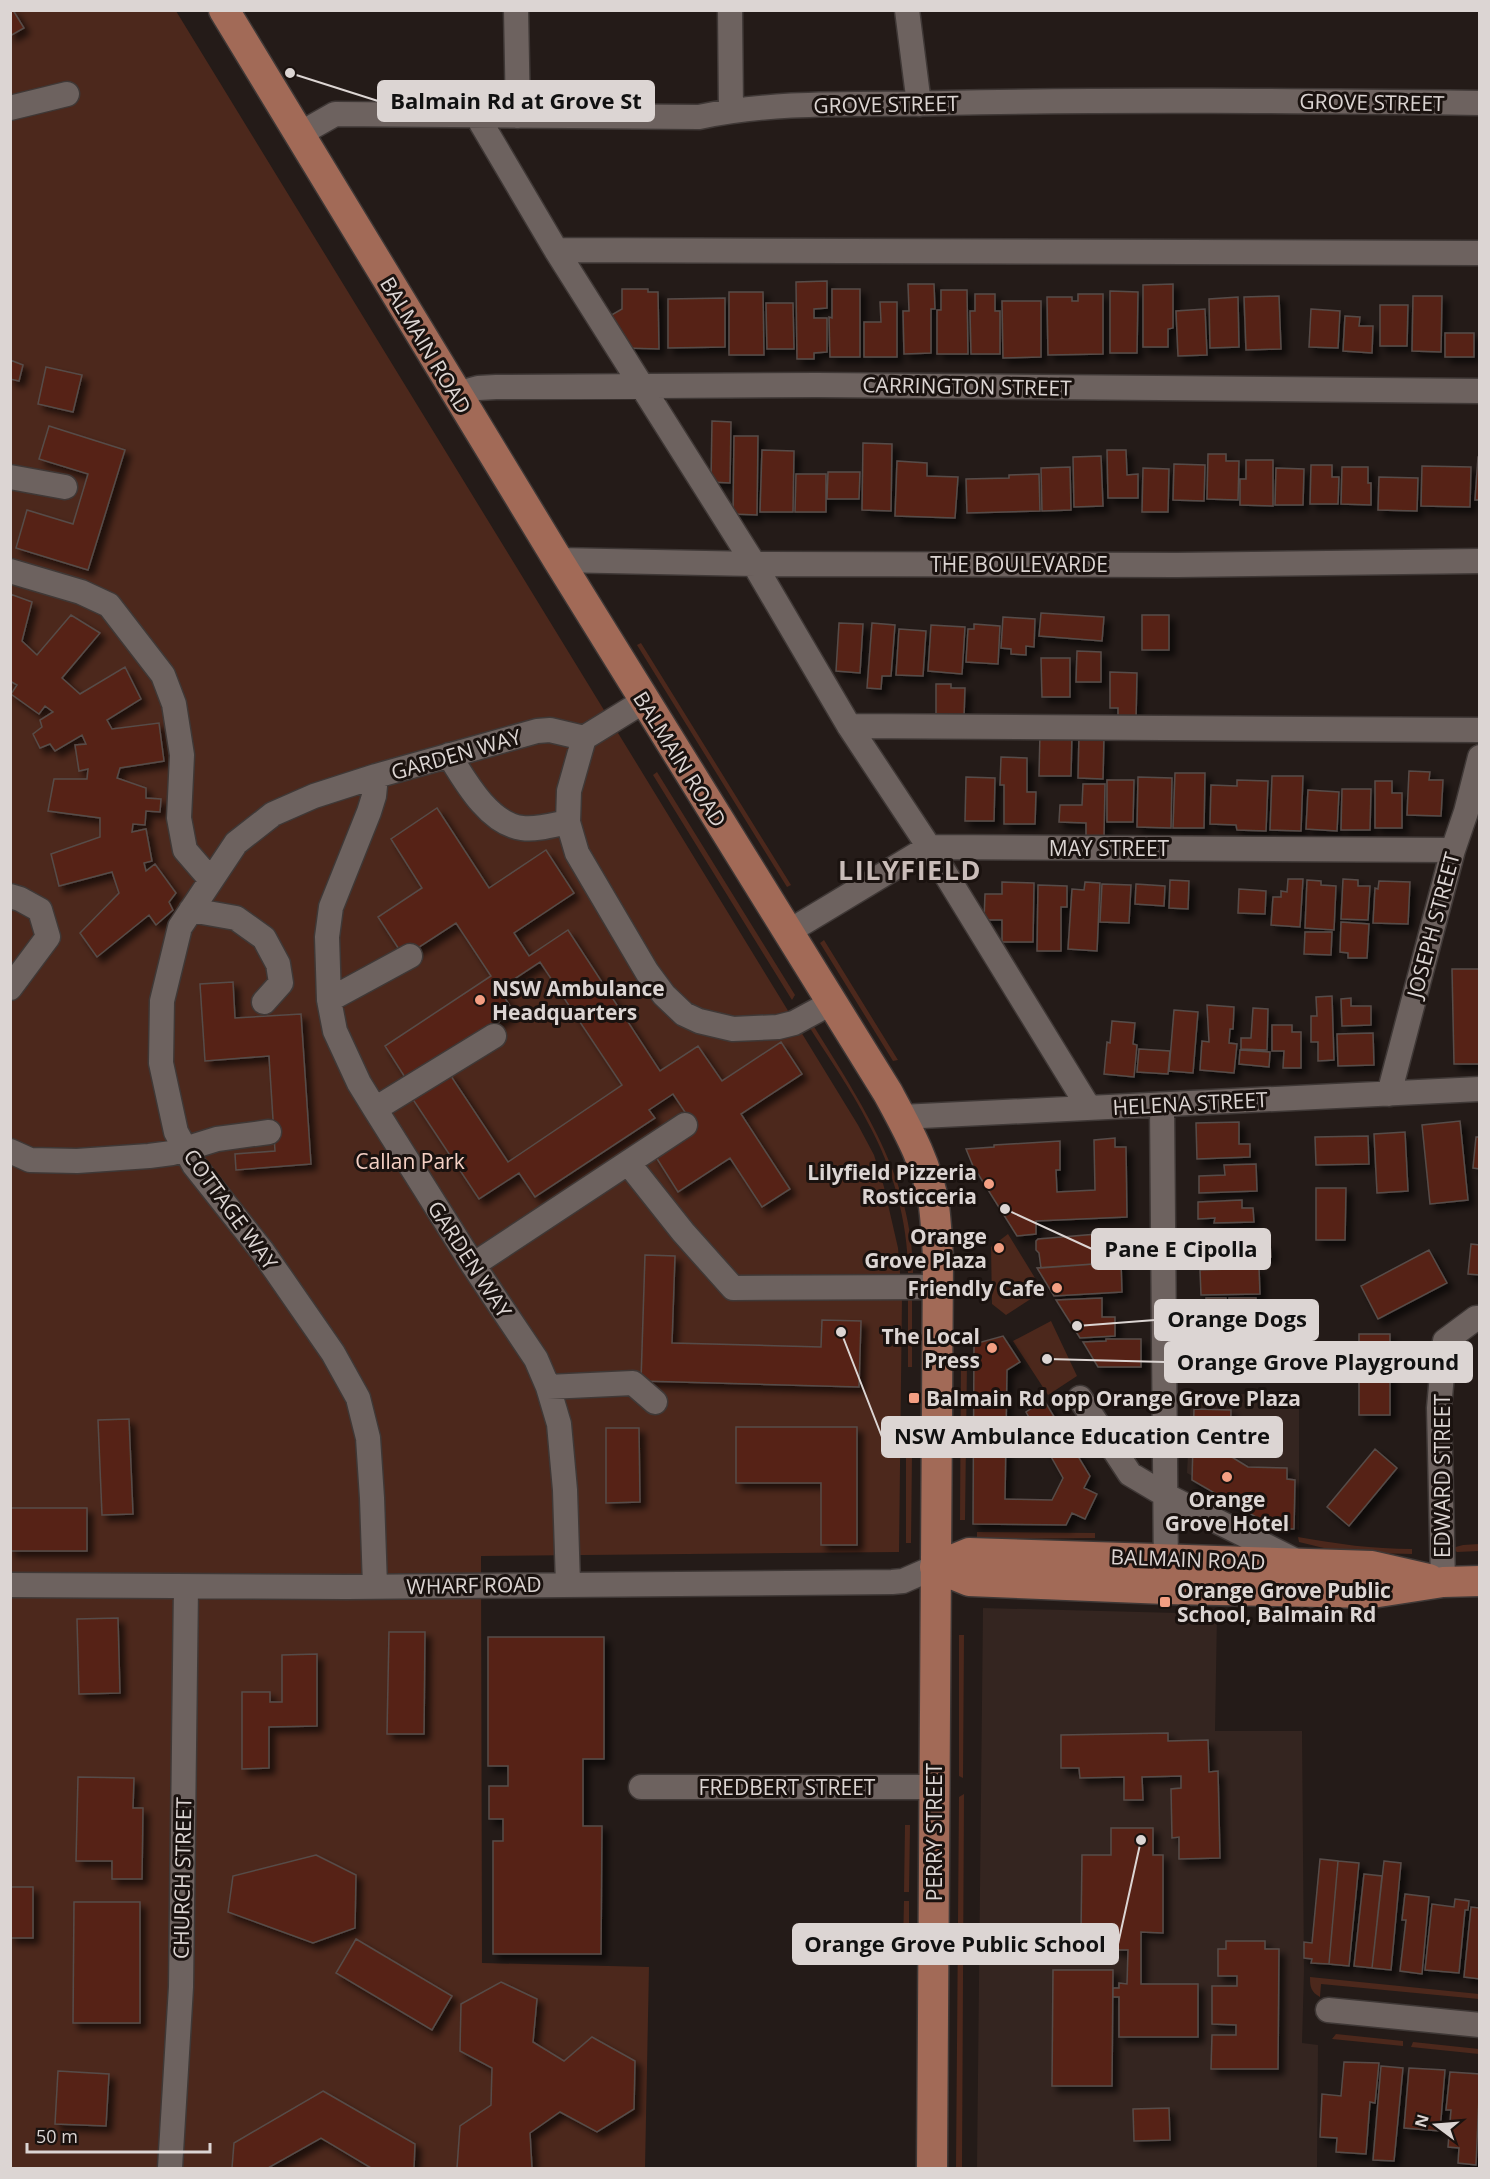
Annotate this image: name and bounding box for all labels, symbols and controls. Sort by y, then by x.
callout: Balmain Rd at Grove St [378,81,654,121]
text: Balmain Rd at Grove St [390,85,642,115]
street label: GROVE STREET [1299,87,1445,117]
street label: GROVE STREET [813,89,959,119]
street label: BALMAIN ROAD [374,271,478,419]
street label: CARRINGTON STREET [862,370,1072,402]
street label: THE BOULEVARDE [930,550,1108,578]
street label: BALMAIN ROAD [627,686,733,832]
street label: GARDEN WAY [388,722,525,786]
street label: MAY STREET [1049,834,1170,862]
street label: JOSEPH STREET [1400,849,1466,1003]
district label: LILYFIELD [838,851,982,888]
place label: NSW Ambulance Headquarters [492,974,665,1026]
marker: NSW Ambulance Headquarters [473,993,487,1007]
street label: HELENA STREET [1112,1085,1269,1121]
street label: COTTAGE WAY [178,1143,284,1275]
park label: Callan Park [355,1147,465,1175]
place label: Lilyfield Pizzeria Rosticceria [807,1158,977,1210]
marker: Lilyfield Pizzeria Rosticceria [982,1177,996,1191]
street label: GARDEN WAY [422,1195,518,1323]
place label: Orange Grove Plaza [864,1222,987,1274]
callout: Pane E Cipolla [1092,1229,1270,1269]
text: Pane E Cipolla [1104,1233,1258,1263]
marker: Orange Grove Plaza [992,1241,1006,1255]
place label: Friendly Cafe [908,1274,1045,1302]
marker: Friendly Cafe [1050,1281,1064,1295]
callout: Orange Dogs [1155,1300,1318,1340]
text: Orange Dogs [1167,1303,1307,1333]
place label: The Local Press [881,1322,980,1374]
marker: The Local Press [985,1341,999,1355]
callout: Orange Grove Playground [1165,1342,1472,1382]
text: Orange Grove Playground [1177,1346,1459,1376]
place label: Balmain Rd opp Orange Grove Plaza [926,1384,1301,1412]
marker: Balmain Rd opp Orange Grove Plaza [907,1391,921,1405]
street label: EDWARD STREET [1428,1393,1456,1558]
callout: NSW Ambulance Education Centre [882,1417,1282,1457]
text: NSW Ambulance Education Centre [894,1420,1270,1450]
marker: Orange Grove Hotel [1220,1470,1234,1484]
place label: Orange Grove Hotel [1165,1485,1289,1537]
street label: BALMAIN ROAD [1110,1542,1266,1576]
street label: WHARF ROAD [406,1570,542,1600]
place label: Orange Grove Public School, Balmain Rd [1177,1576,1391,1628]
marker: Orange Grove Public School, Balmain Rd [1158,1595,1172,1609]
street label: PERRY STREET [920,1762,948,1901]
street label: FREDBERT STREET [699,1773,876,1801]
street label: CHURCH STREET [167,1796,197,1959]
callout: Orange Grove Public School [793,1924,1118,1964]
text: Orange Grove Public School [804,1928,1106,1958]
north arrow [1406,2095,1466,2155]
text: N [1409,2112,1434,2130]
scale bar [27,2116,210,2154]
text: 50 m [36,2124,78,2148]

